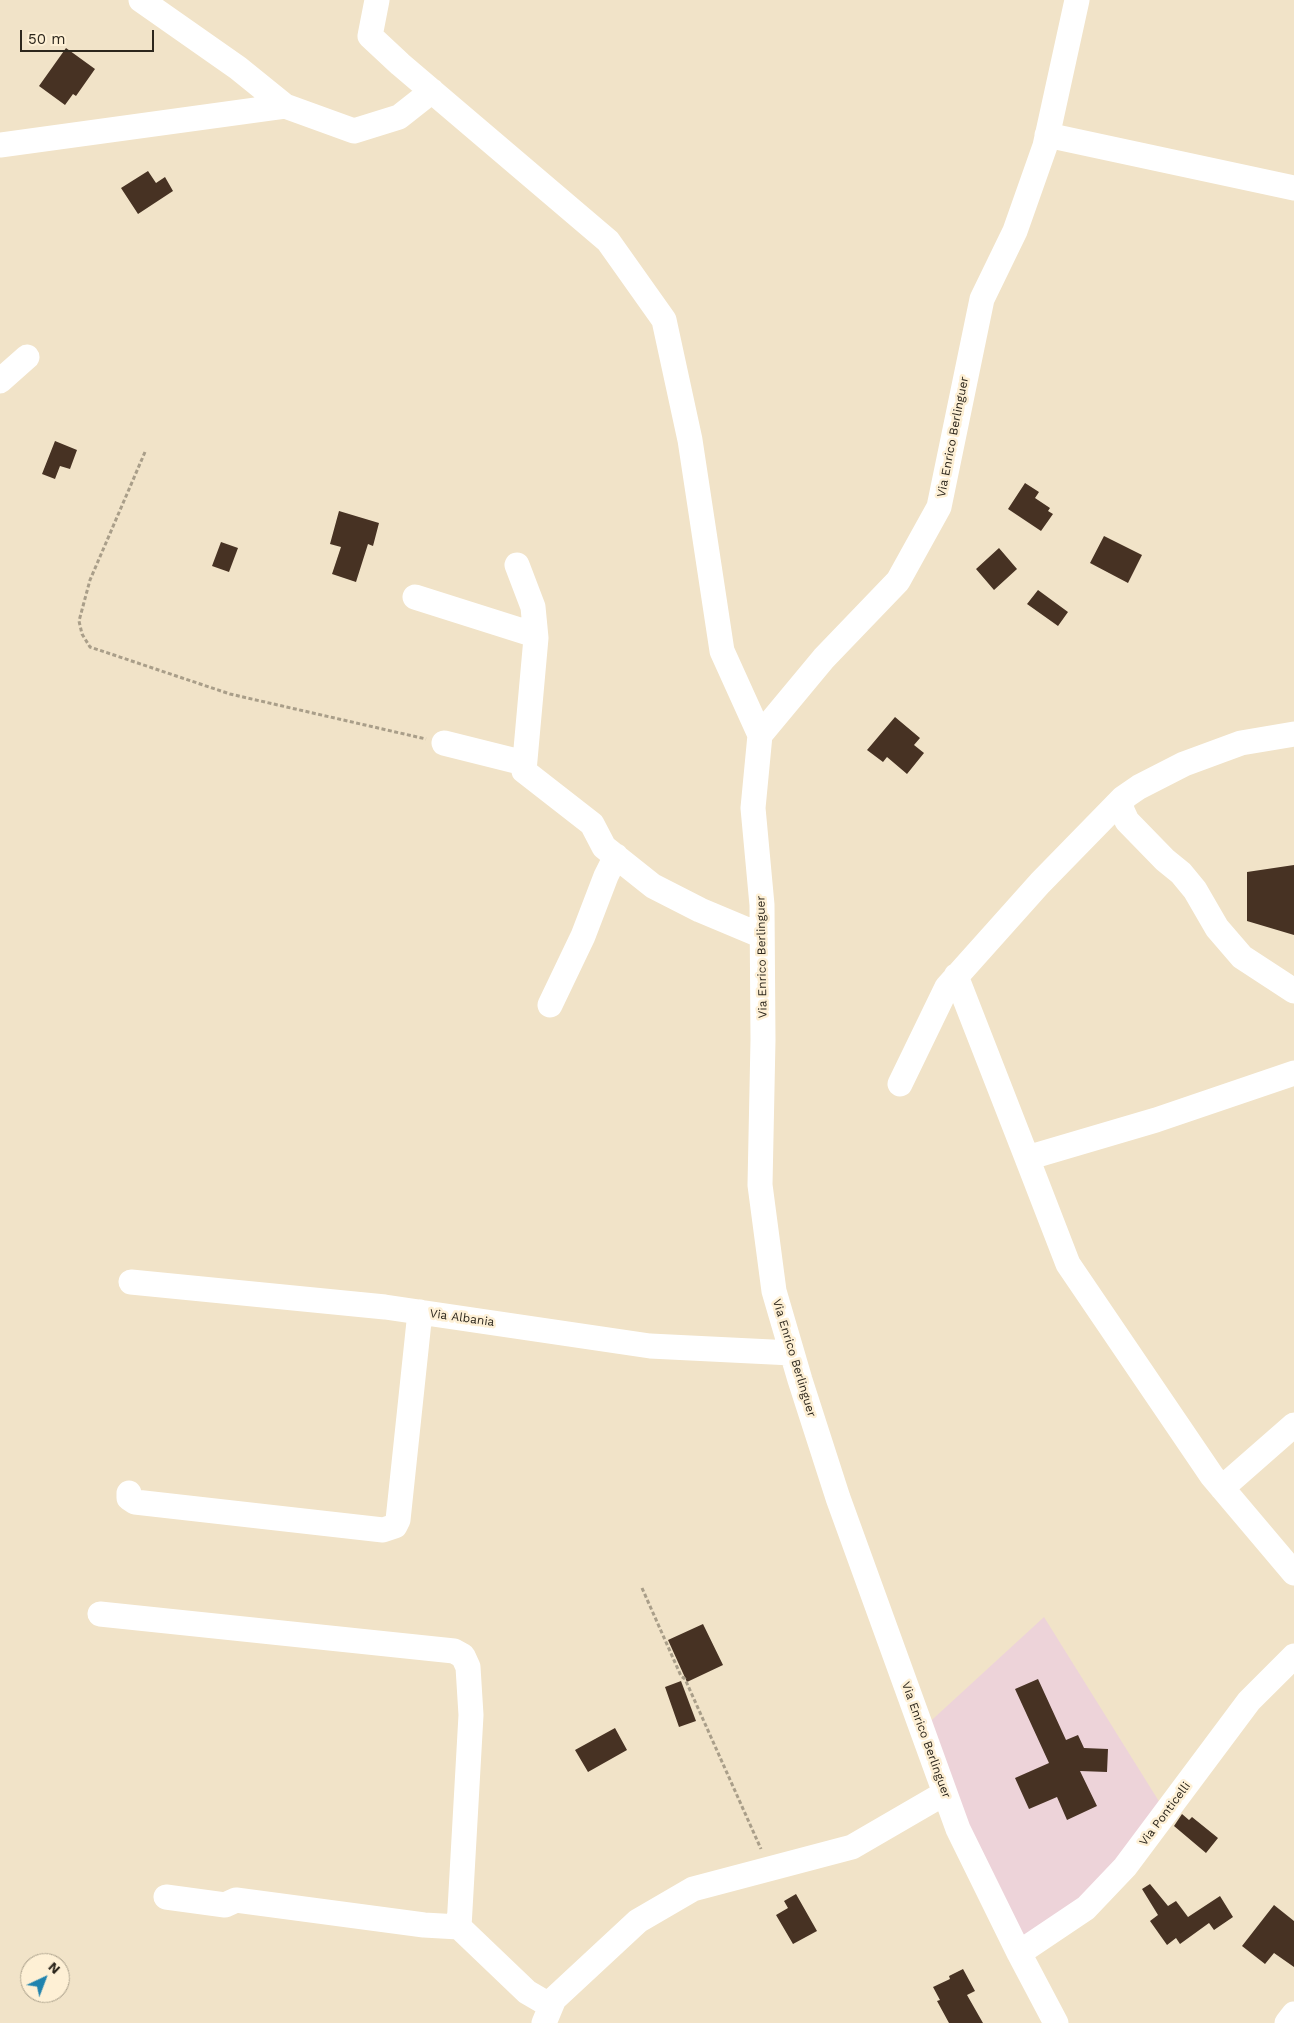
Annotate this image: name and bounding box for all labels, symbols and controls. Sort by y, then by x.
scale bar [22,20,156,52]
text: 50 m [28,30,65,48]
street label: Via Enrico Berlinguer [934,375,972,499]
street label: Via Enrico Berlinguer [754,896,770,1018]
street label: Via Enrico Berlinguer [769,1297,819,1419]
street label: Via Albania [429,1306,495,1330]
street label: Via Enrico Berlinguer [898,1680,954,1800]
street label: Via Ponticelli [1136,1779,1194,1849]
north arrow [20,1953,70,2003]
text: N [45,1958,64,1977]

